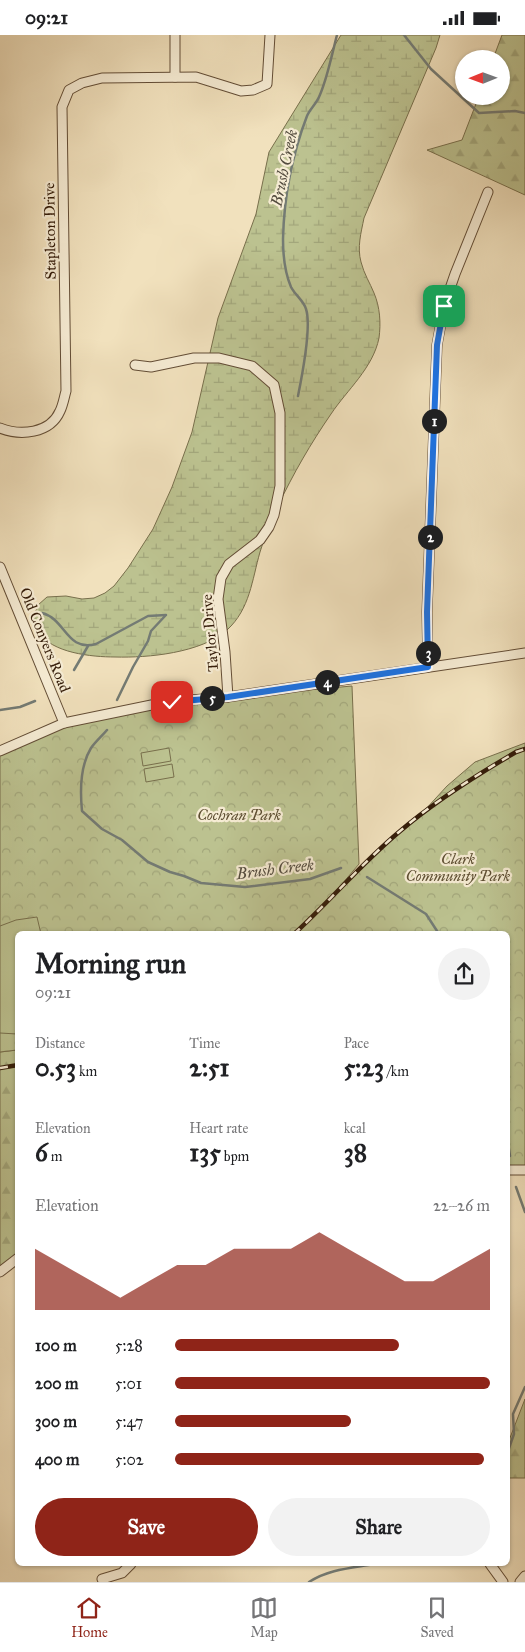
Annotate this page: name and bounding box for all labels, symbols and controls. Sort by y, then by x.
text: 09:21 [25,6,68,29]
north arrow [455,50,510,105]
map controls [455,50,510,105]
water label: Brush Creek [266,128,301,209]
street label: Stapleton Drive [40,182,60,280]
pin [423,285,465,327]
icon: arrive [430,292,458,320]
pin: 1 [422,409,446,433]
text: 1 [432,413,437,430]
pin: 2 [418,525,442,549]
text: 2 [427,529,434,546]
street label: Old Conyers Road [16,585,74,695]
street label: Taylor Drive [198,594,222,672]
pin: 3 [416,641,440,665]
text: 3 [426,645,431,662]
pin: 4 [314,669,340,695]
text: 4 [324,674,331,691]
pin [151,681,193,723]
pin: 5 [200,685,224,711]
icon: check [158,688,186,716]
text: 5 [209,690,216,707]
park label: Cochran Park [197,806,281,824]
park label: Clark Community Park [406,850,511,885]
water label: Brush Creek [234,855,315,883]
text: Morning run [35,946,186,981]
button: share [438,948,490,1000]
text: 09:21 [35,983,71,1002]
text: Distance [35,1035,85,1052]
text: Time [189,1035,220,1052]
text: Pace [344,1035,369,1052]
text: 0.53 [35,1052,76,1083]
text: 2:51 [189,1052,229,1083]
text: 5:23 [344,1052,384,1083]
text: km [76,1063,97,1080]
text: /km [384,1063,409,1080]
text: Elevation [35,1120,91,1137]
text: Heart rate [189,1120,248,1137]
text: kcal [344,1120,366,1137]
text: 6 [35,1137,48,1168]
text: 135 [189,1137,221,1168]
text: 38 [344,1137,367,1168]
text: m [48,1148,63,1165]
text: bpm [221,1148,249,1165]
text: Elevation [35,1196,99,1215]
text: 22–26 m [433,1196,490,1215]
text: 100 m [35,1336,77,1355]
text: 5:28 [115,1336,143,1355]
text: 200 m [35,1374,78,1393]
text: 5:01 [115,1374,142,1393]
text: 300 m [35,1412,77,1431]
text: 5:47 [115,1412,143,1431]
text: 400 m [35,1450,79,1469]
text: 5:02 [115,1450,144,1469]
button: Save [35,1498,258,1556]
button: Share [268,1498,490,1556]
tab: Home [71,1594,108,1641]
tab: Map [250,1594,278,1641]
tab: Saved [421,1594,454,1641]

